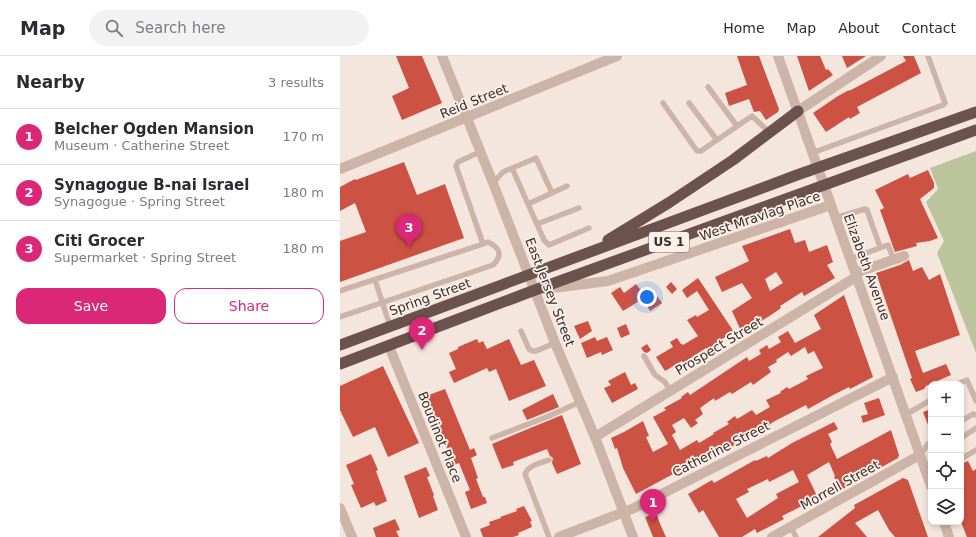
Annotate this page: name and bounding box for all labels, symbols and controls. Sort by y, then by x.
search box [89,10,369,46]
text: Map [20,17,65,39]
icon: search [103,17,125,39]
text: Search here [135,19,225,37]
text: Home [723,20,765,36]
text: Map [787,20,816,36]
text: About [838,20,880,36]
text: Contact [902,20,956,36]
text: Nearby [16,72,85,92]
text: 3 results [268,75,324,90]
street label: Reid Street [438,81,510,121]
text: Belcher Ogden Mansion [54,120,254,138]
text: 1 [24,129,34,144]
text: 170 m [282,129,324,144]
text: Museum · Catherine Street [54,138,229,153]
text: Synagogue B-nai Israel [54,176,249,194]
text: 2 [24,185,34,200]
text: 180 m [282,185,324,200]
street label: West Mravlag Place [698,188,822,244]
text: Synagogue · Spring Street [54,194,225,209]
street label: Elizabeth Avenue [841,212,893,322]
pin: 3 [396,214,422,247]
text: Citi Grocer [54,232,144,250]
road number: US 1 [649,232,689,252]
street label: East Jersey Street [522,235,578,349]
text: 3 [24,241,34,256]
text: 180 m [282,241,324,256]
text: Supermarket · Spring Street [54,250,236,265]
street label: Spring Street [387,275,473,319]
your location [637,287,657,307]
button: Save [16,288,166,324]
button: Share [174,288,324,324]
street label: Prospect Street [672,314,766,378]
pin: 2 [409,317,435,350]
map controls [928,381,964,525]
button: + [928,381,964,417]
street label: Boudinot Place [415,389,465,485]
button: − [928,417,964,453]
street label: Catherine Street [670,418,772,480]
button: locate [928,453,964,489]
street label: Morrell Street [798,457,882,513]
pin: 1 [640,489,666,522]
button: layers [928,489,964,525]

